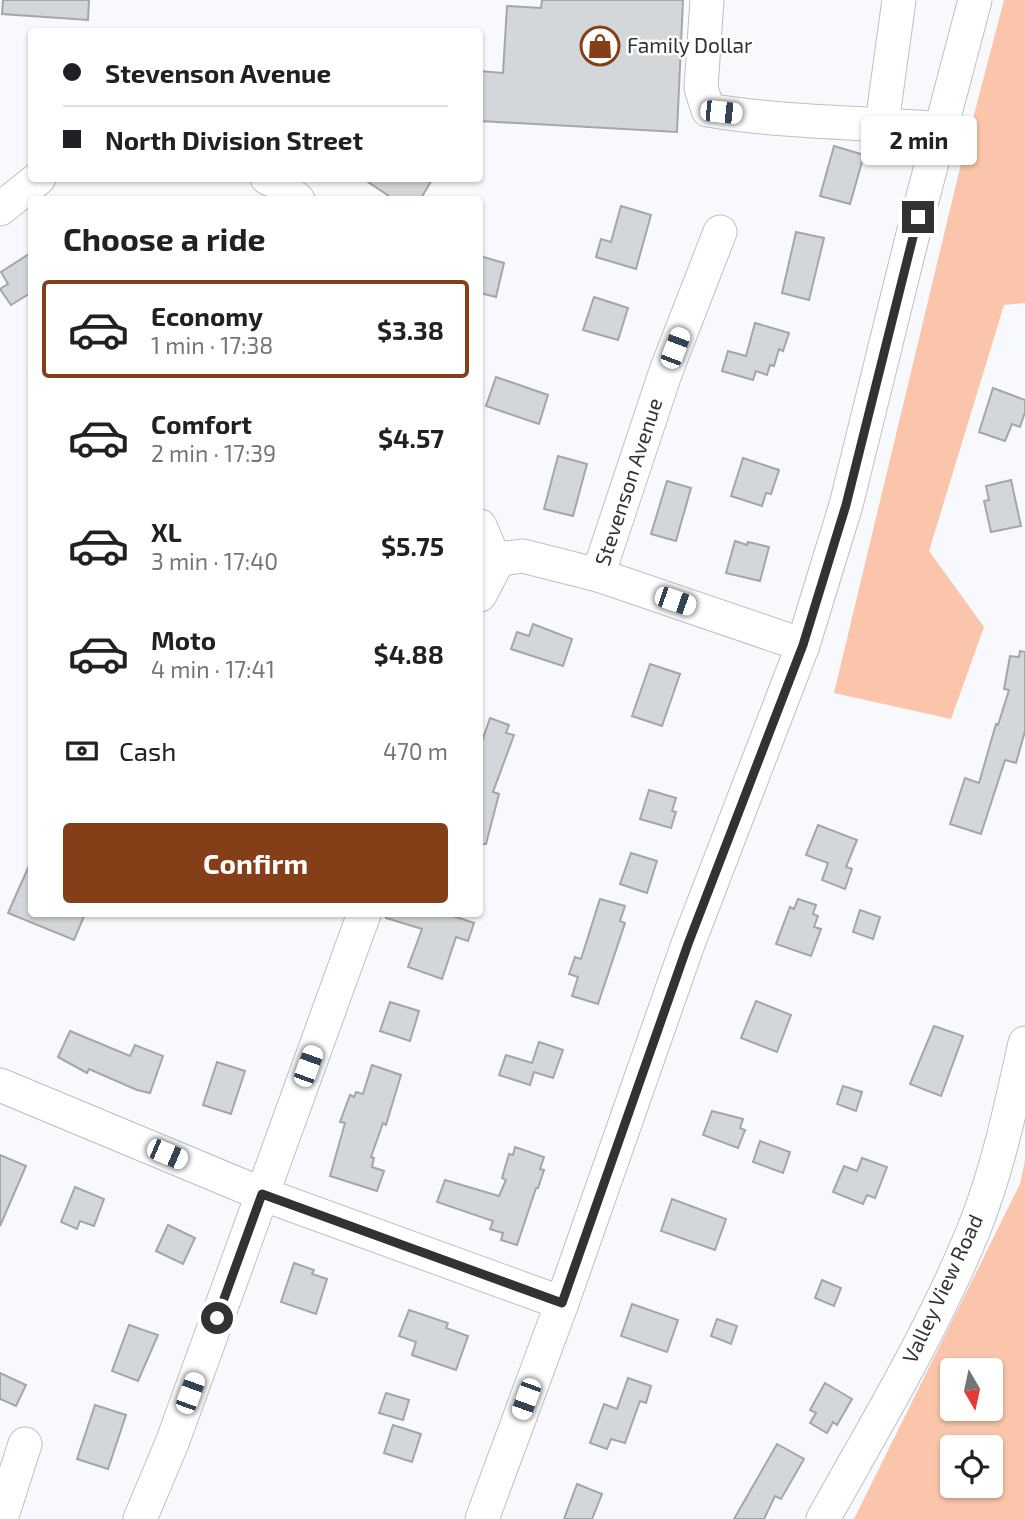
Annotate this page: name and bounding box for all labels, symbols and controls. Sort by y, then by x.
shop icon: Family Dollar [579,25,621,67]
place label: Family Dollar [627,32,753,57]
text: Stevenson Avenue [105,57,331,88]
car [700,99,743,125]
callout: 2 min [860,116,976,164]
text: North Division Street [105,124,363,155]
text: 2 min [890,126,948,154]
route end [902,201,934,233]
text: Choose a ride [63,219,266,257]
icon: car [67,298,130,361]
text: Economy [151,300,263,331]
text: $3.38 [377,314,444,345]
car [658,325,693,371]
text: 1 min · 17:38 [151,331,273,359]
street label: Stevenson Avenue [589,395,666,568]
icon: car [67,406,130,469]
text: Comfort [151,408,252,439]
text: $4.57 [378,422,444,453]
text: 2 min · 17:39 [151,439,276,467]
icon: car [67,514,130,577]
text: XL [151,516,182,547]
text: $5.75 [381,530,444,561]
text: 3 min · 17:40 [151,547,278,575]
car [652,584,699,618]
icon: car [67,622,130,685]
text: Moto [151,624,216,655]
text: $4.88 [374,638,444,669]
text: 4 min · 17:41 [151,655,275,683]
icon: cash [63,732,101,770]
text: Cash [119,735,176,766]
text: 470 m [383,737,448,765]
button: Confirm [63,823,448,903]
car [291,1043,326,1089]
car [144,1136,191,1172]
street label: Valley View Road [896,1210,987,1367]
route start [201,1302,233,1334]
north arrow [940,1358,1003,1421]
map controls [940,1358,1003,1498]
car [173,1370,208,1416]
car [509,1376,544,1422]
button: locate [940,1435,1003,1498]

